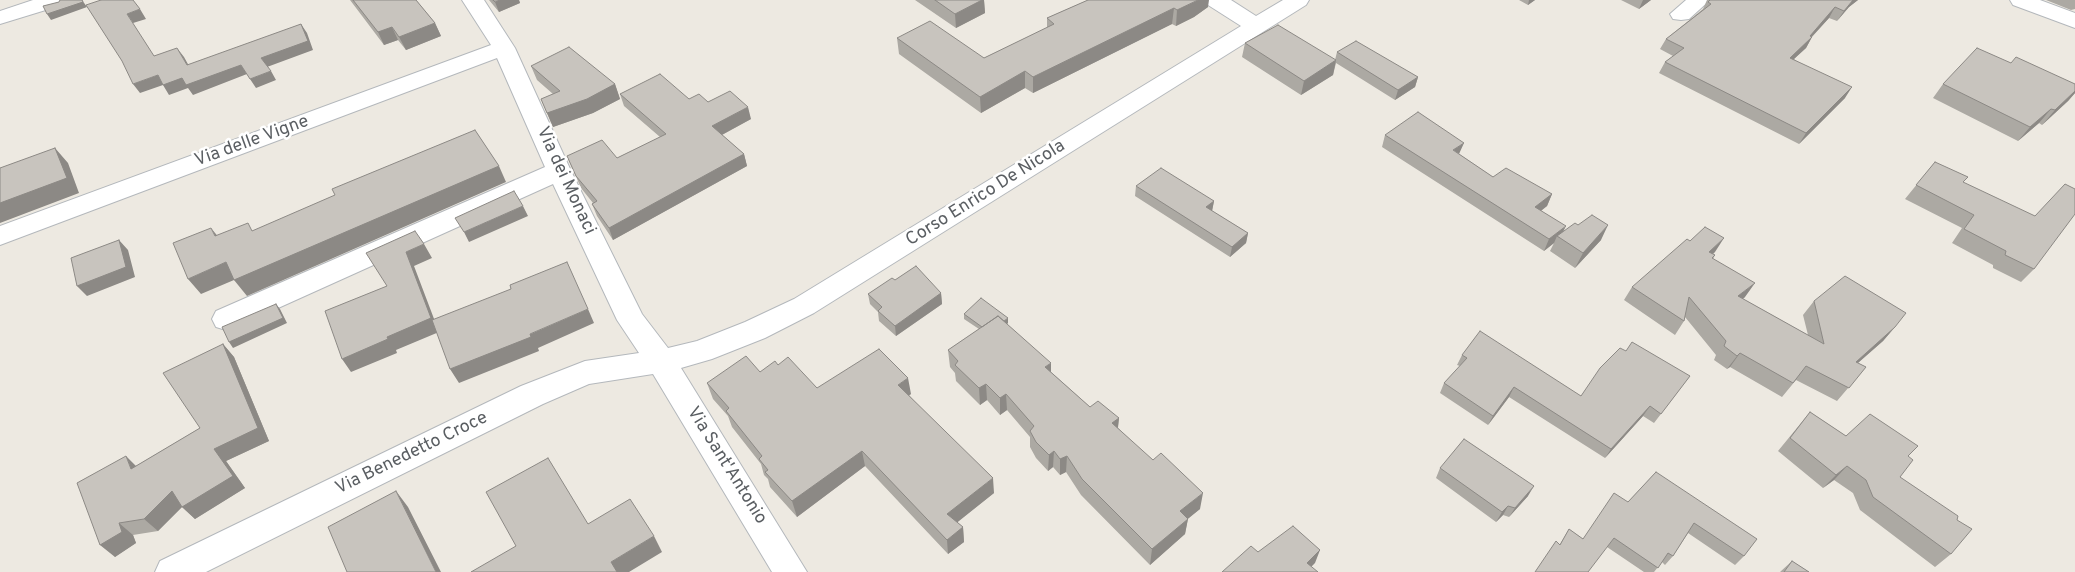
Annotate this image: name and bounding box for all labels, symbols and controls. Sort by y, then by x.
street label: Via delle Vigne [192,111,312,173]
street label: Via dei Monaci [531,124,599,238]
street label: Corso Enrico De Nicola [902,136,1070,252]
street label: Via Sant'Antonio [681,403,771,529]
street label: Via Benedetto Croce [332,408,492,500]

